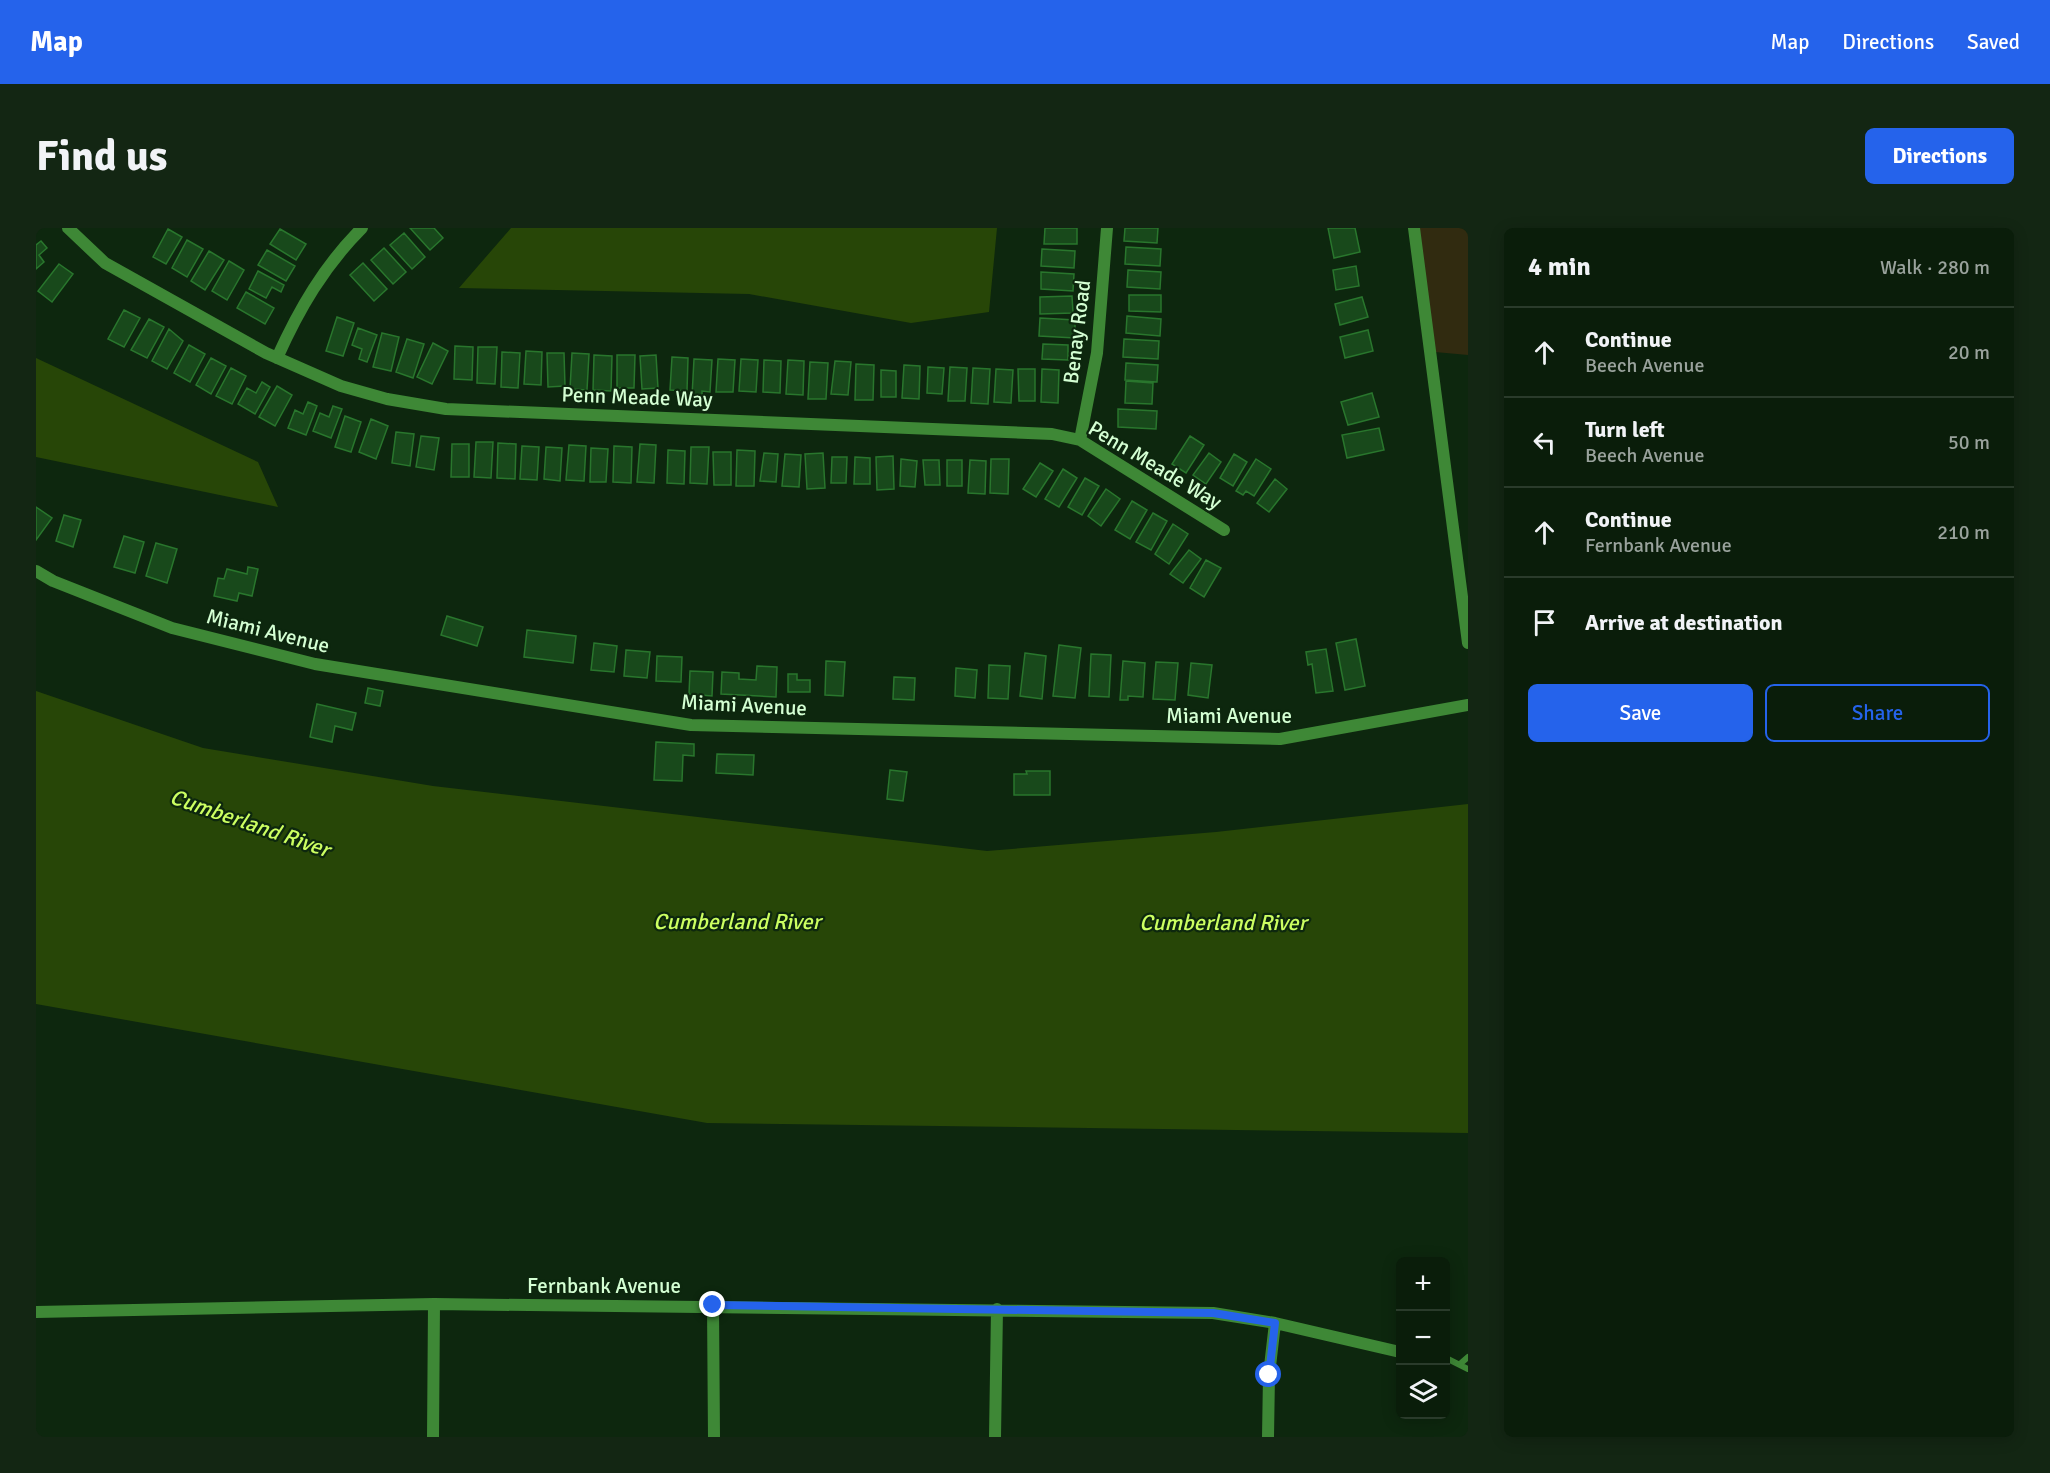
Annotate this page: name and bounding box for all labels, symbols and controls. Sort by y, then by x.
text: Map [30,25,83,59]
text: Map [1771,29,1809,55]
text: Directions [1842,29,1934,55]
text: Saved [1967,29,2020,55]
button: Directions [1865,128,2014,184]
text: Find us [36,131,167,182]
text: 4 min [1528,251,1591,283]
text: Walk · 280 m [1880,255,1990,280]
street label: Benay Road [1058,279,1096,385]
text: Continue [1585,326,1672,353]
icon: ahead [1528,336,1561,369]
text: 20 m [1948,340,1990,365]
text: Beech Avenue [1585,353,1704,378]
street label: Penn Meade Way [561,381,713,413]
street label: Penn Meade Way [1084,415,1227,515]
text: Turn left [1585,416,1665,443]
icon: left [1528,426,1561,459]
text: 50 m [1948,430,1990,455]
text: Beech Avenue [1585,443,1704,468]
text: Continue [1585,506,1672,533]
icon: ahead [1528,516,1561,549]
text: 210 m [1937,520,1990,545]
text: Fernbank Avenue [1585,533,1732,558]
street label: Miami Avenue [204,603,332,659]
icon: arrive [1528,606,1561,639]
text: Arrive at destination [1585,609,1782,636]
button: Save [1528,684,1753,742]
button: Share [1765,684,1990,742]
street label: Miami Avenue [680,689,808,721]
street label: Miami Avenue [1166,703,1292,729]
water label: Cumberland River [166,783,336,864]
water label: Cumberland River [653,908,824,935]
water label: Cumberland River [1139,909,1310,936]
map controls [1396,1257,1450,1419]
button: + [1396,1257,1450,1311]
street label: Fernbank Avenue [527,1273,681,1299]
route end [699,1291,725,1317]
button: − [1396,1311,1450,1365]
route start [1255,1361,1281,1387]
button: layers [1396,1365,1450,1419]

